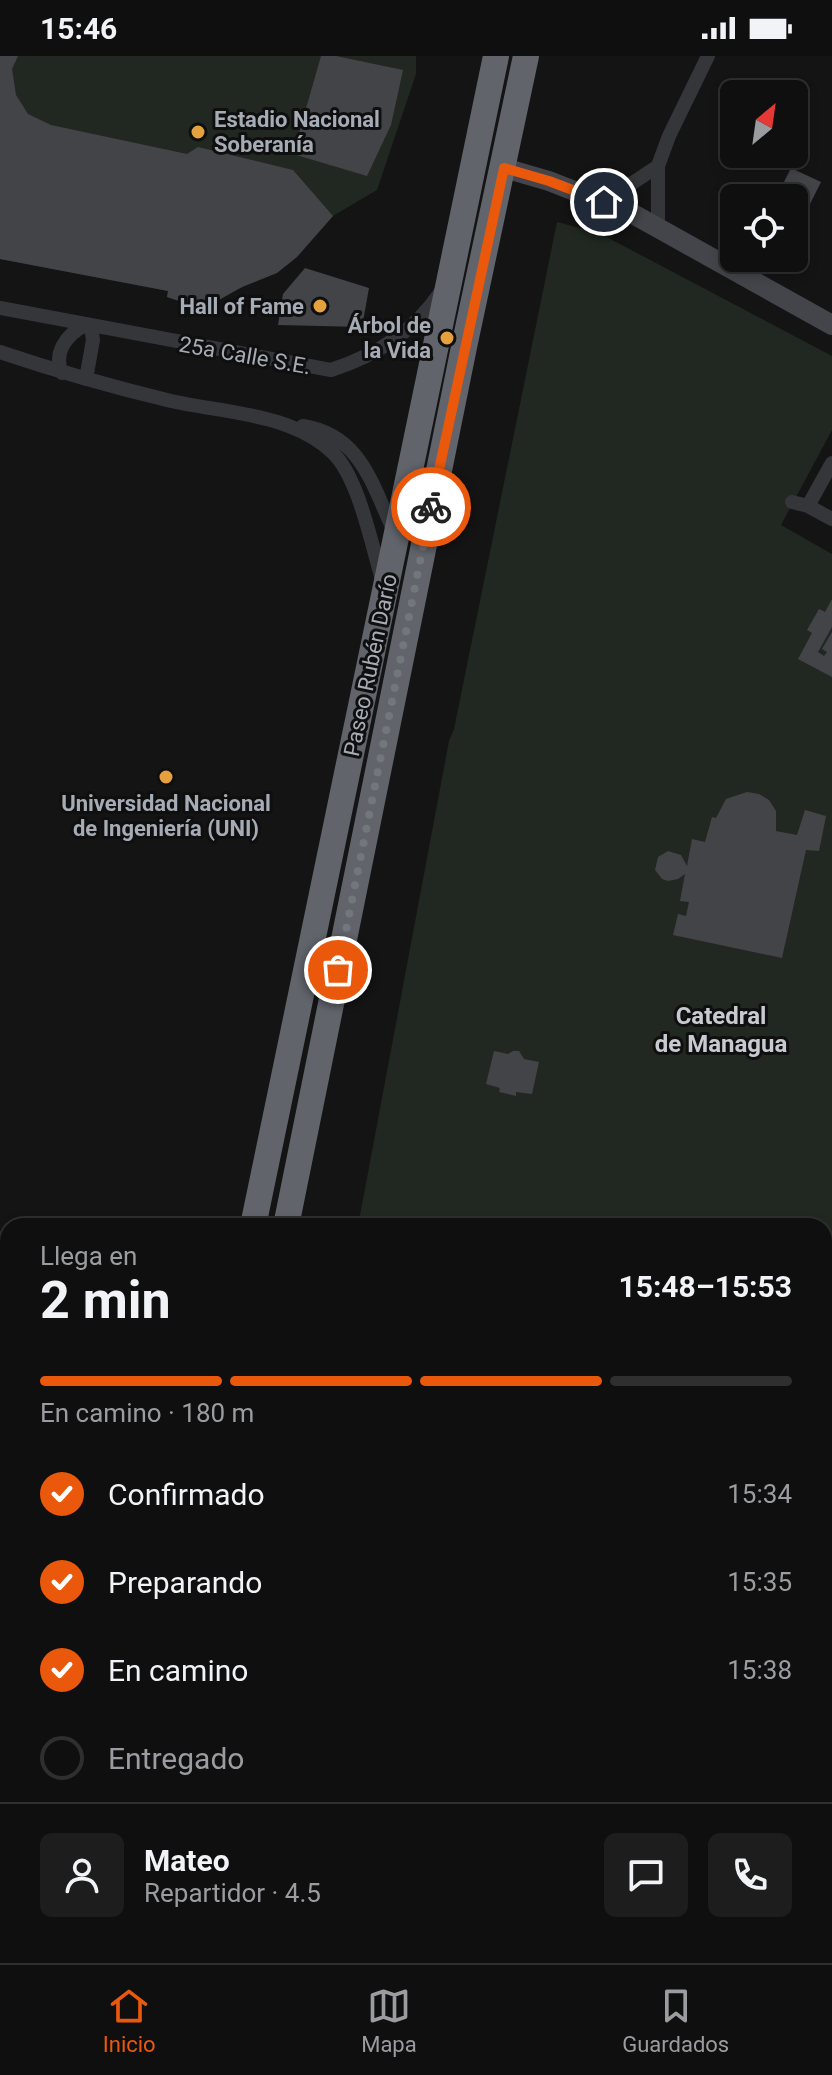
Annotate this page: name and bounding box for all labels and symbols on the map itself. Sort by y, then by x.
north arrow [720,80,808,168]
place label: Estadio Nacional Soberanía [214,107,380,157]
marker: Estadio Nacional Soberanía [189,123,207,141]
pin [570,168,638,236]
place label: Hall of Fame [179,294,304,319]
marker: Hall of Fame [311,297,329,315]
place label: Árbol de la Vida [348,313,431,363]
marker: Árbol de la Vida [438,329,456,347]
street label: 25a Calle S.E. [177,332,313,379]
courier [391,467,471,547]
street label: Paseo Rubén Darío [339,572,402,759]
marker: Universidad Nacional de Ingeniería (UNI) [157,768,175,786]
place label: Universidad Nacional de Ingeniería (UNI) [61,791,271,841]
pin [304,936,372,1004]
district label: Catedral de Managua [655,1002,787,1058]

